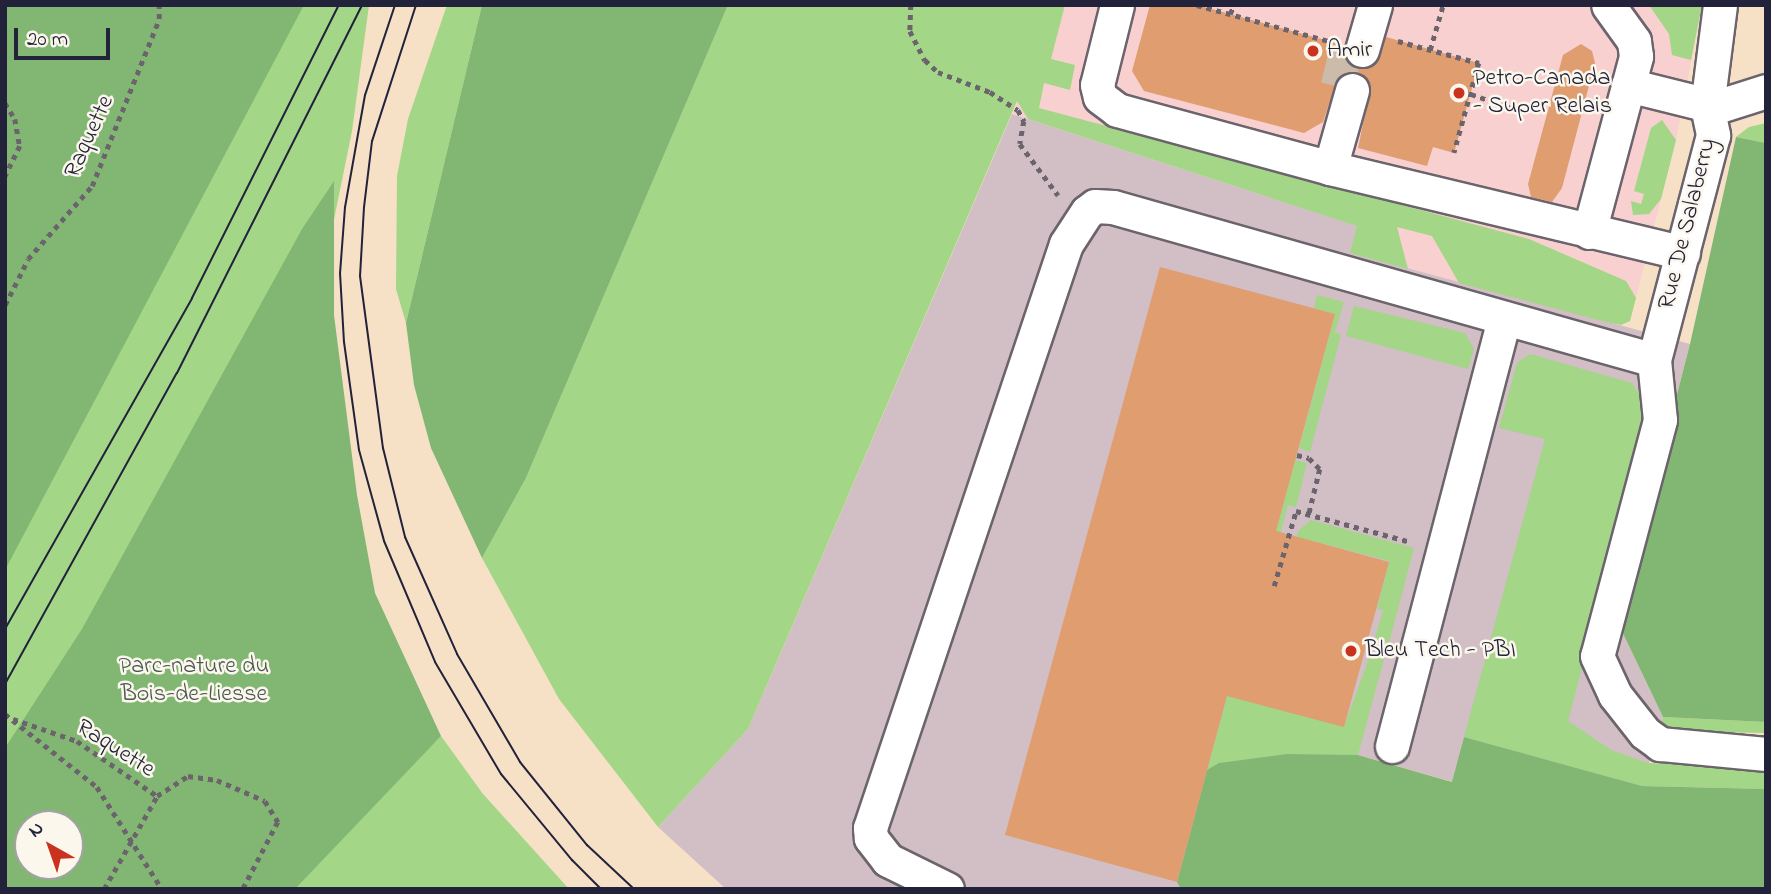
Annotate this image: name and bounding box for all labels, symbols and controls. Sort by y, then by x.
scale bar [18,14,114,58]
text: 20 m [27,25,68,55]
place label: Amir [1327,37,1372,65]
marker: Amir [1305,43,1321,59]
place label: Petro-Canada - Super Relais [1473,65,1612,121]
marker: Petro-Canada - Super Relais [1451,85,1467,101]
street label: Raquette [59,91,121,183]
street label: Rue De Salaberry [1653,136,1723,312]
place label: Bleu Tech - PBI [1365,637,1516,665]
marker: Bleu Tech - PBI [1343,643,1359,659]
park label: Parc-nature du Bois-de-Liesse [119,653,269,709]
street label: Raquette [70,714,160,784]
north arrow [14,810,84,880]
text: N [23,816,50,845]

